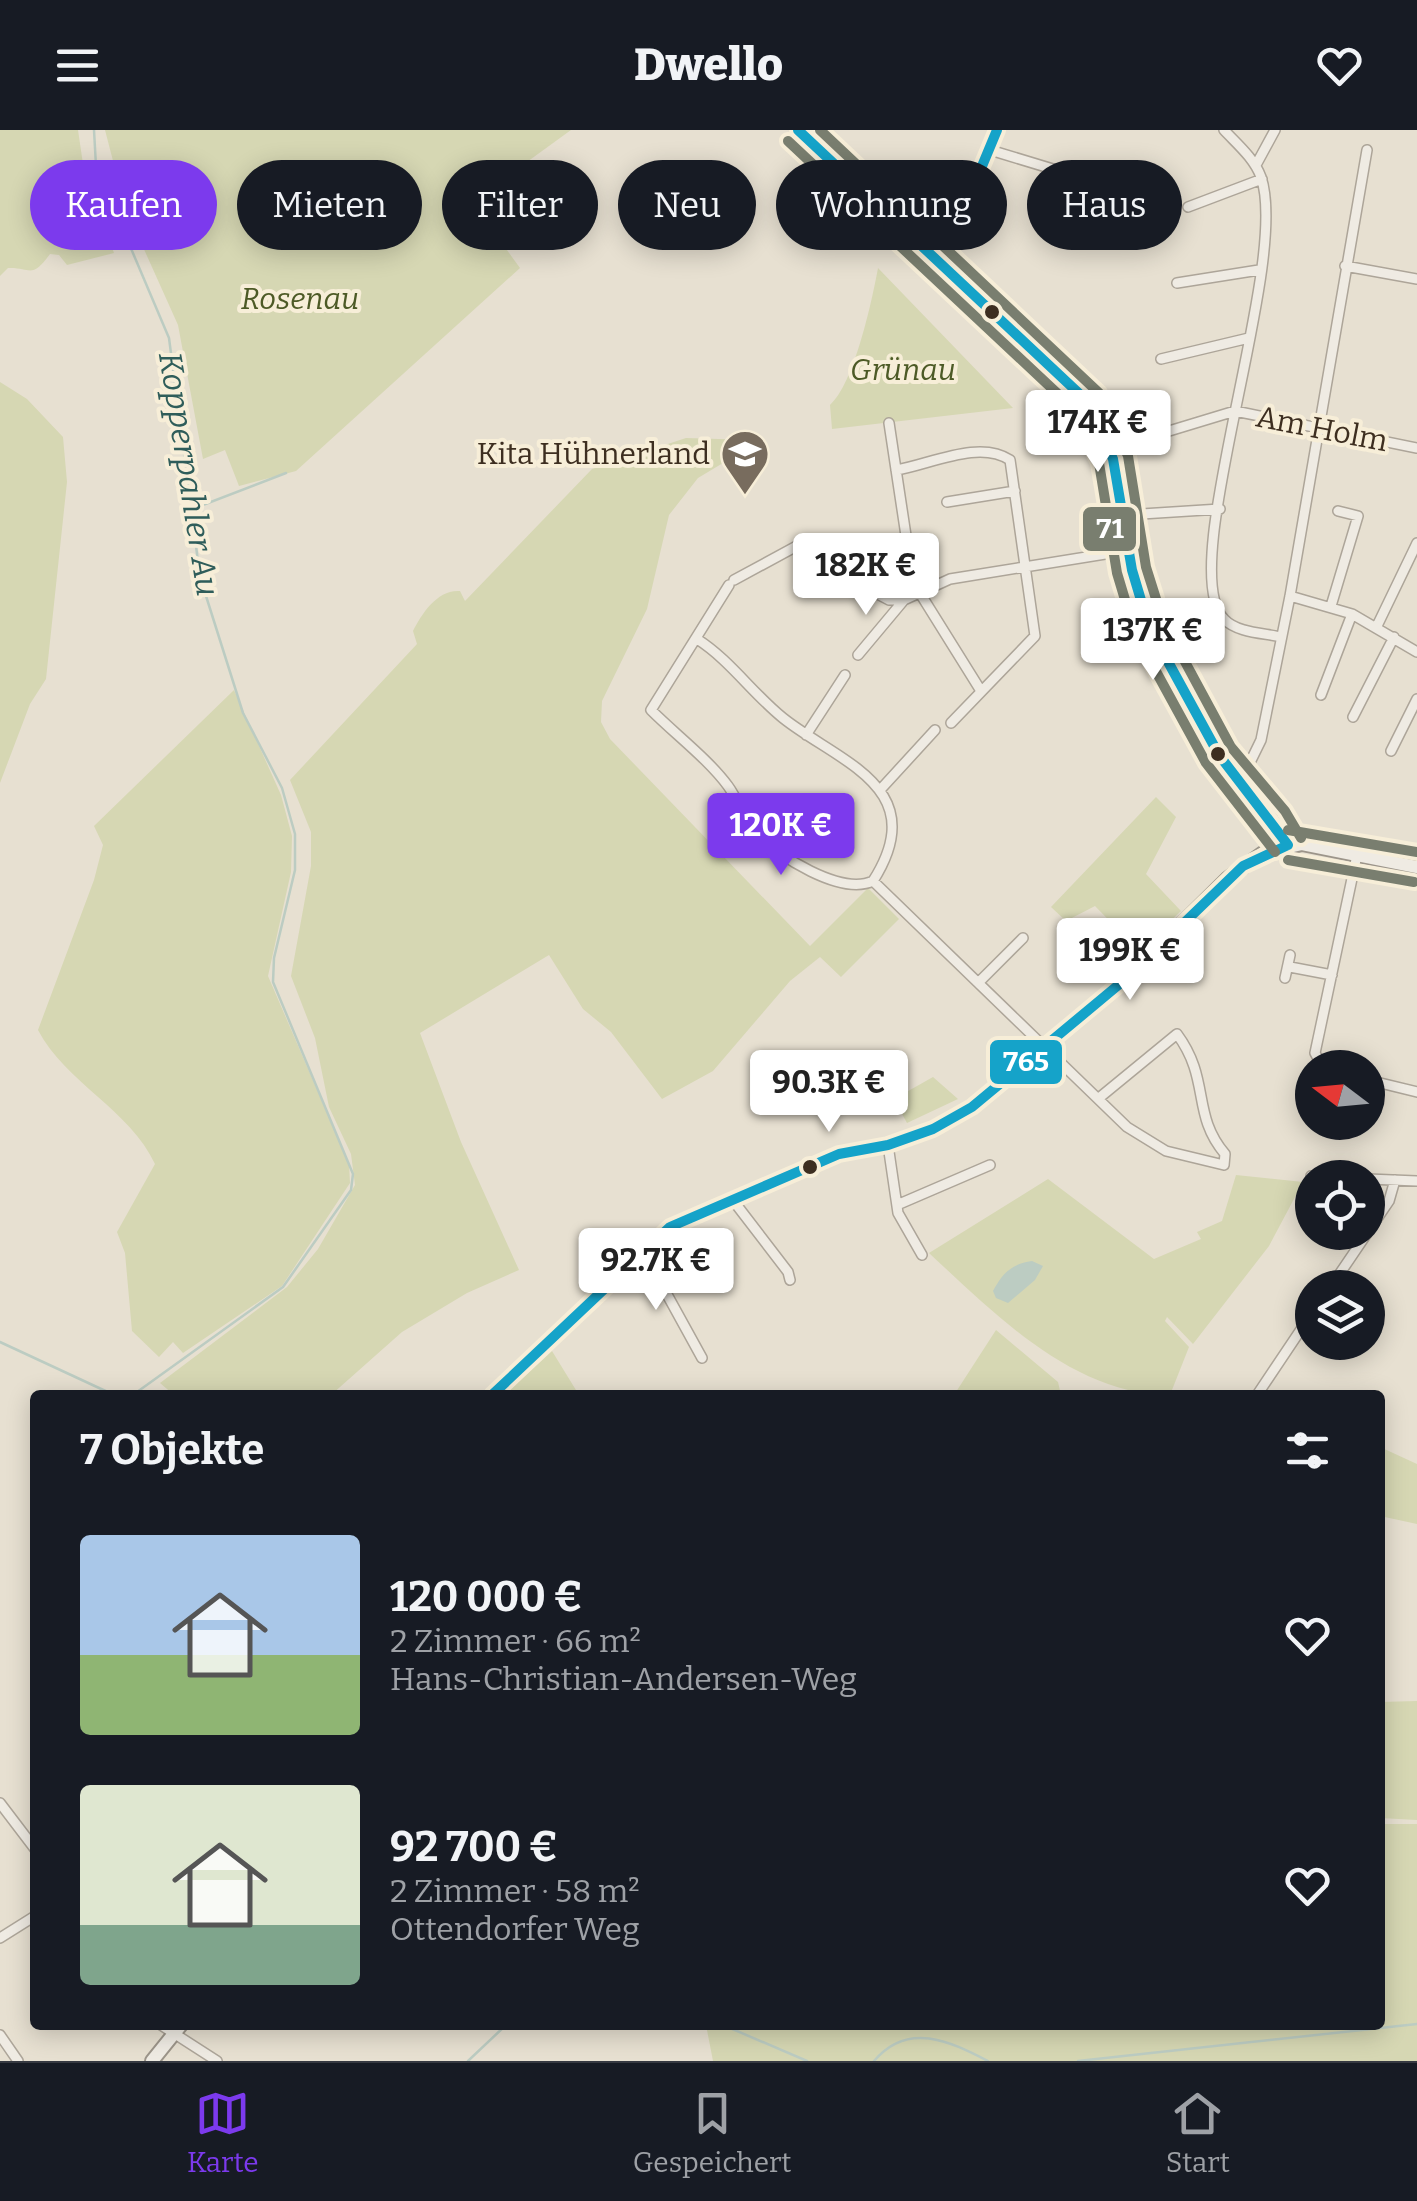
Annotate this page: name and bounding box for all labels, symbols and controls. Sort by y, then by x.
icon: menu [50,38,105,93]
text: Dwello [634,38,783,92]
icon: heart [1312,38,1367,93]
chip: Kaufen [30,160,217,250]
chip: Mieten [237,160,422,250]
chip: Filter [442,160,598,250]
chip: Neu [618,160,756,250]
chip: Wohnung [776,160,1007,250]
chip: Haus [1027,160,1182,250]
park label: Rosenau [241,281,359,317]
unlabelled marker [982,302,1002,322]
water label: Kopperpahler Au [151,349,227,599]
park label: Grünau [850,352,956,388]
pin: 174K € [1017,390,1179,475]
street label: Am Holm [1253,399,1391,459]
text: 174K € [1048,403,1148,441]
school or university icon: Kita Hühnerland [719,428,771,496]
place label: Kita Hühnerland [477,436,710,472]
line badge: 71 [1081,505,1138,553]
text: 71 [1096,512,1124,545]
pin: 182K € [785,533,947,618]
text: 182K € [815,546,917,584]
pin: 137K € [1072,598,1234,683]
text: 137K € [1103,611,1203,649]
unlabelled marker [1208,744,1228,764]
pin: 120K € [700,793,862,878]
text: 120K € [729,806,833,844]
pin: 199K € [1049,918,1211,1003]
text: 199K € [1079,931,1181,969]
line badge: 765 [988,1038,1064,1086]
text: 765 [1003,1045,1049,1078]
pin: 90.3K € [737,1050,921,1135]
north arrow [1295,1050,1385,1140]
map controls [1295,1050,1385,1360]
text: 90.3K € [772,1063,886,1101]
unlabelled marker [800,1157,820,1177]
button: locate [1295,1160,1385,1250]
pin: 92.7K € [564,1228,748,1313]
text: 92.7K € [601,1241,711,1279]
button: layers [1295,1270,1385,1360]
icon: filters [1280,1423,1335,1478]
text: 7 Objekte [80,1425,264,1475]
text: 120 000 € [390,1572,583,1622]
icon: home [160,1575,280,1695]
icon: heart [1280,1608,1335,1663]
text: 2 Zimmer · 66 m² [390,1622,641,1660]
text: Hans-Christian-Andersen-Weg [390,1660,857,1698]
text: 92 700 € [390,1822,558,1872]
icon: home [160,1825,280,1945]
icon: heart [1280,1858,1335,1913]
text: 2 Zimmer · 58 m² [390,1872,640,1910]
text: Ottendorfer Weg [390,1910,640,1948]
tab: Karte [187,2086,259,2179]
tab: Gespeichert [633,2086,791,2179]
tab: Start [1166,2086,1230,2179]

